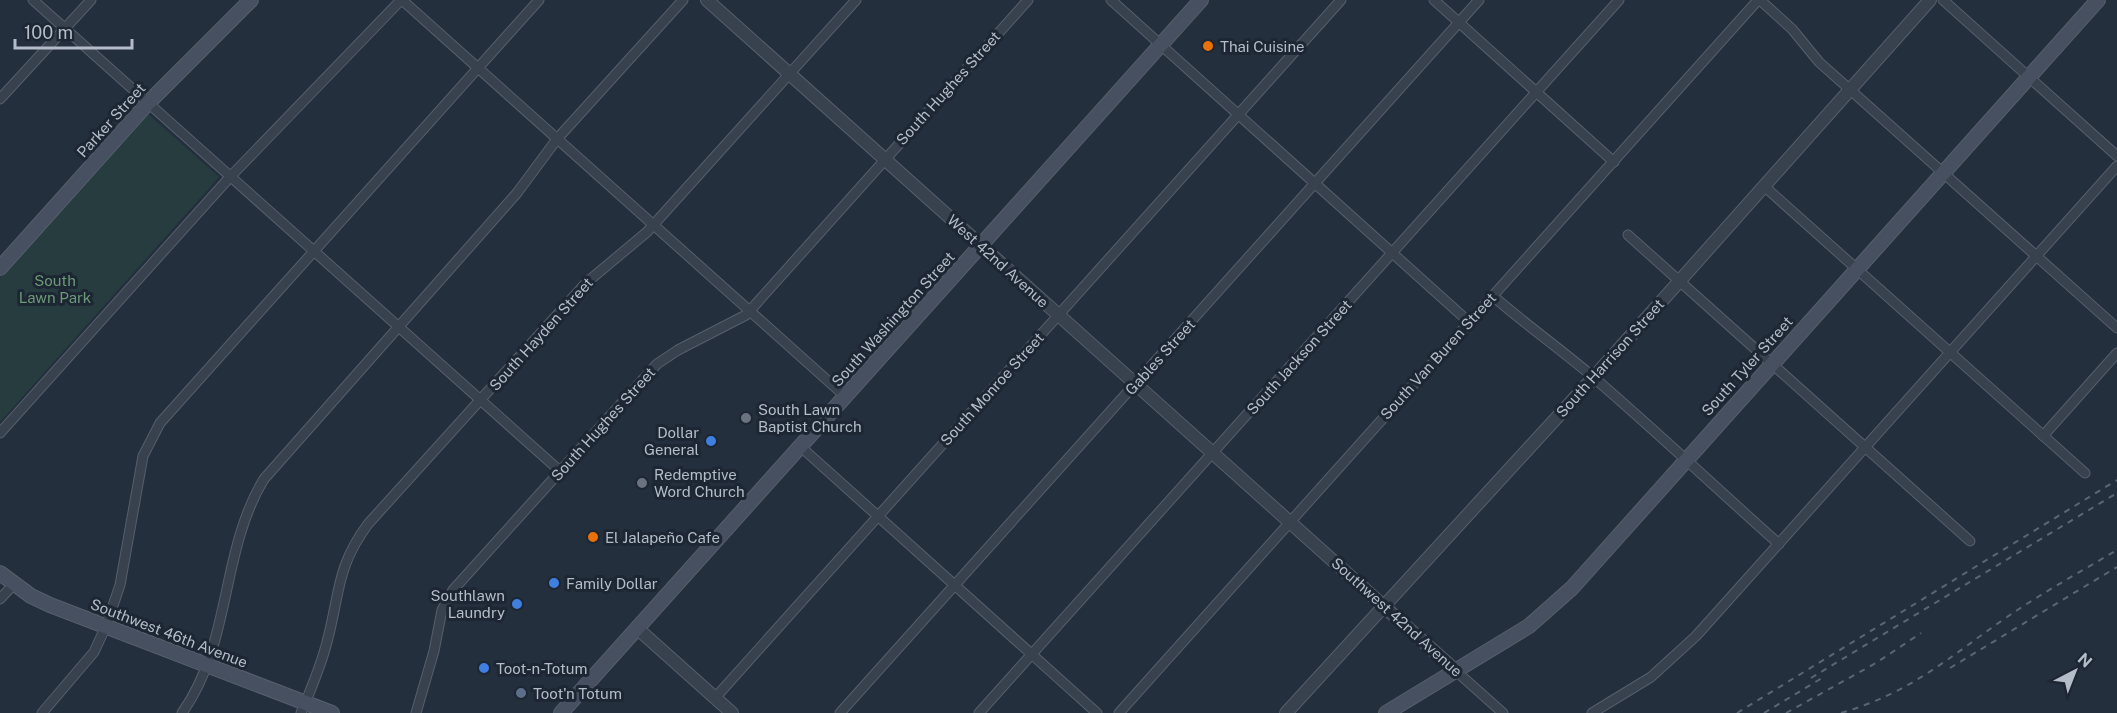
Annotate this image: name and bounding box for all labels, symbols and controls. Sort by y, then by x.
scale bar [15,12,132,50]
text: 100 m [24,22,73,43]
street label: South Hughes Street [893,28,1004,148]
place label: Thai Cuisine [1220,38,1305,55]
marker: Thai Cuisine [1201,39,1215,53]
street label: Parker Street [73,79,149,160]
street label: West 42nd Avenue [944,211,1052,311]
street label: South Washington Street [828,248,958,390]
park label: South Lawn Park [19,272,91,306]
street label: South Hayden Street [486,274,596,394]
street label: South Van Buren Street [1377,289,1499,423]
street label: South Harrison Street [1553,295,1668,420]
street label: South Jackson Street [1243,296,1355,418]
street label: South Tyler Street [1698,313,1796,419]
street label: Gables Street [1122,316,1198,398]
street label: South Monroe Street [937,329,1047,449]
street label: South Hughes Street [548,364,659,484]
place label: South Lawn Baptist Church [758,401,862,435]
marker: South Lawn Baptist Church [739,411,753,425]
place label: Dollar General [644,424,699,458]
marker: Dollar General [704,434,718,448]
place label: Redemptive Word Church [654,466,745,500]
marker: Redemptive Word Church [635,476,649,490]
place label: El Jalapeño Cafe [605,529,720,546]
marker: El Jalapeño Cafe [586,530,600,544]
street label: Southwest 42nd Avenue [1328,554,1466,680]
place label: Family Dollar [566,575,658,592]
marker: Family Dollar [547,576,561,590]
place label: Southlawn Laundry [430,587,505,621]
street label: Southwest 46th Avenue [88,595,250,671]
marker: Southlawn Laundry [510,597,524,611]
north arrow [2045,641,2105,701]
text: N [2074,649,2096,671]
place label: Toot-n-Totum [496,660,588,677]
marker: Toot-n-Totum [477,661,491,675]
place label: Toot'n Totum [533,685,622,702]
marker: Toot'n Totum [514,686,528,700]

